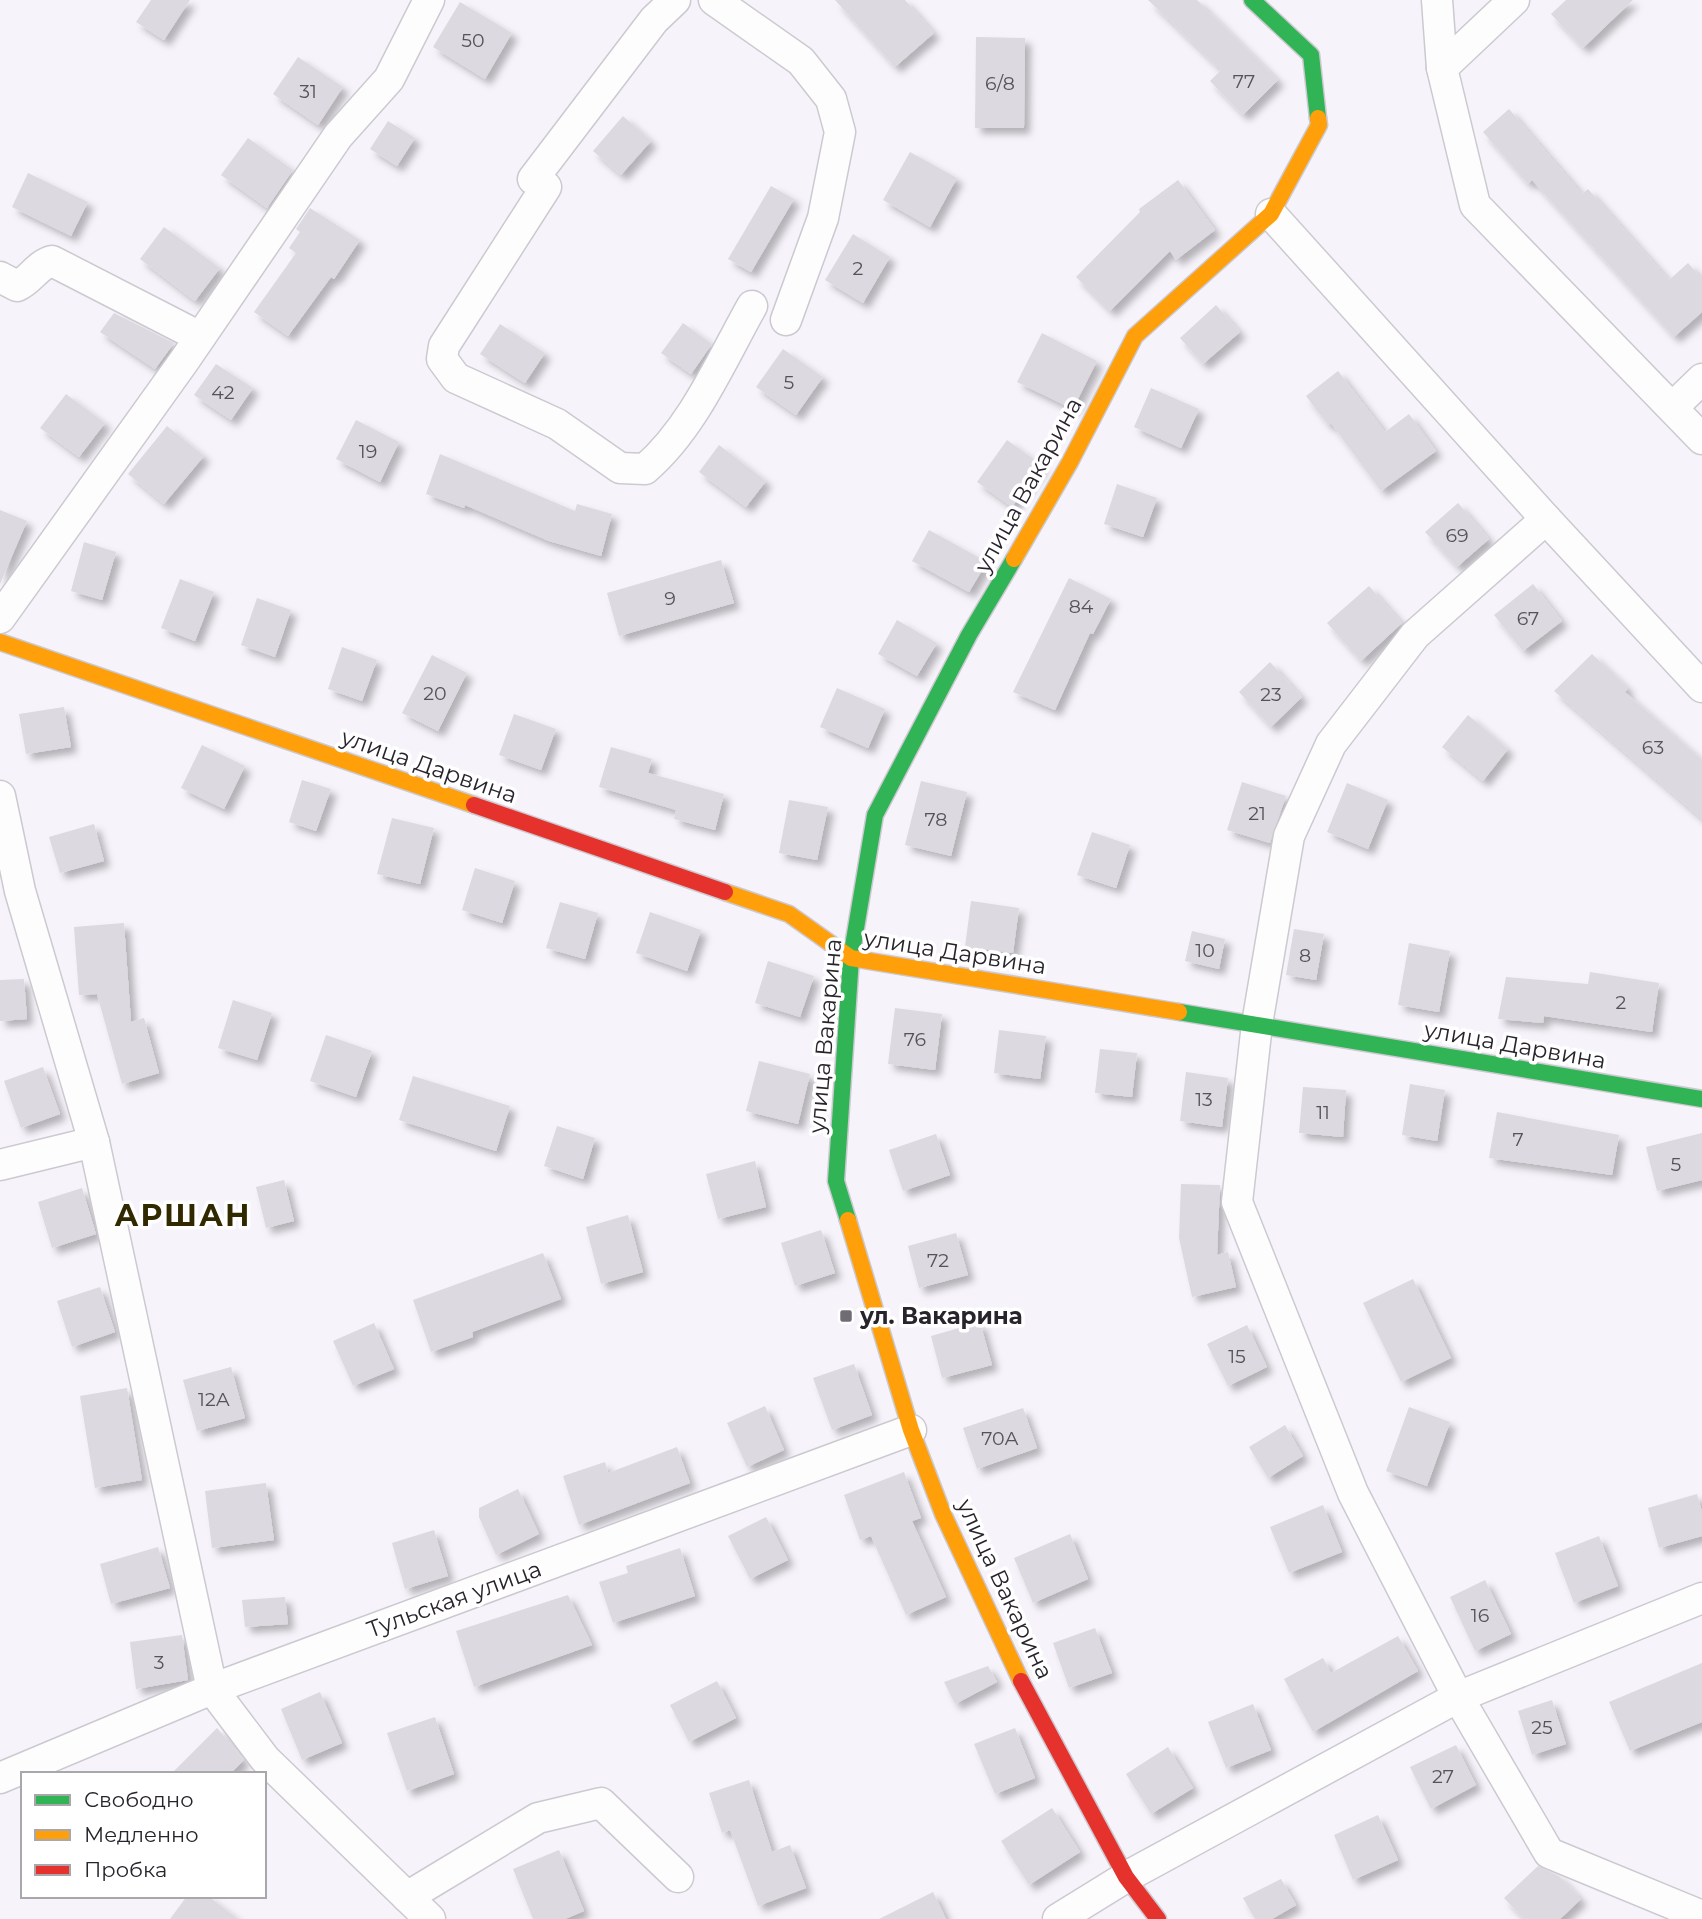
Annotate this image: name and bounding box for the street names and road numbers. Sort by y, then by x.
street label: улица Вакарина [968,393,1088,578]
street label: улица Дарвина [336,722,521,809]
street label: улица Дарвина [861,924,1048,980]
street label: улица Вакарина [802,937,847,1136]
street label: улица Дарвина [1421,1015,1608,1075]
street label: улица Вакарина [951,1494,1059,1684]
street label: Тульская улица [363,1554,545,1644]

